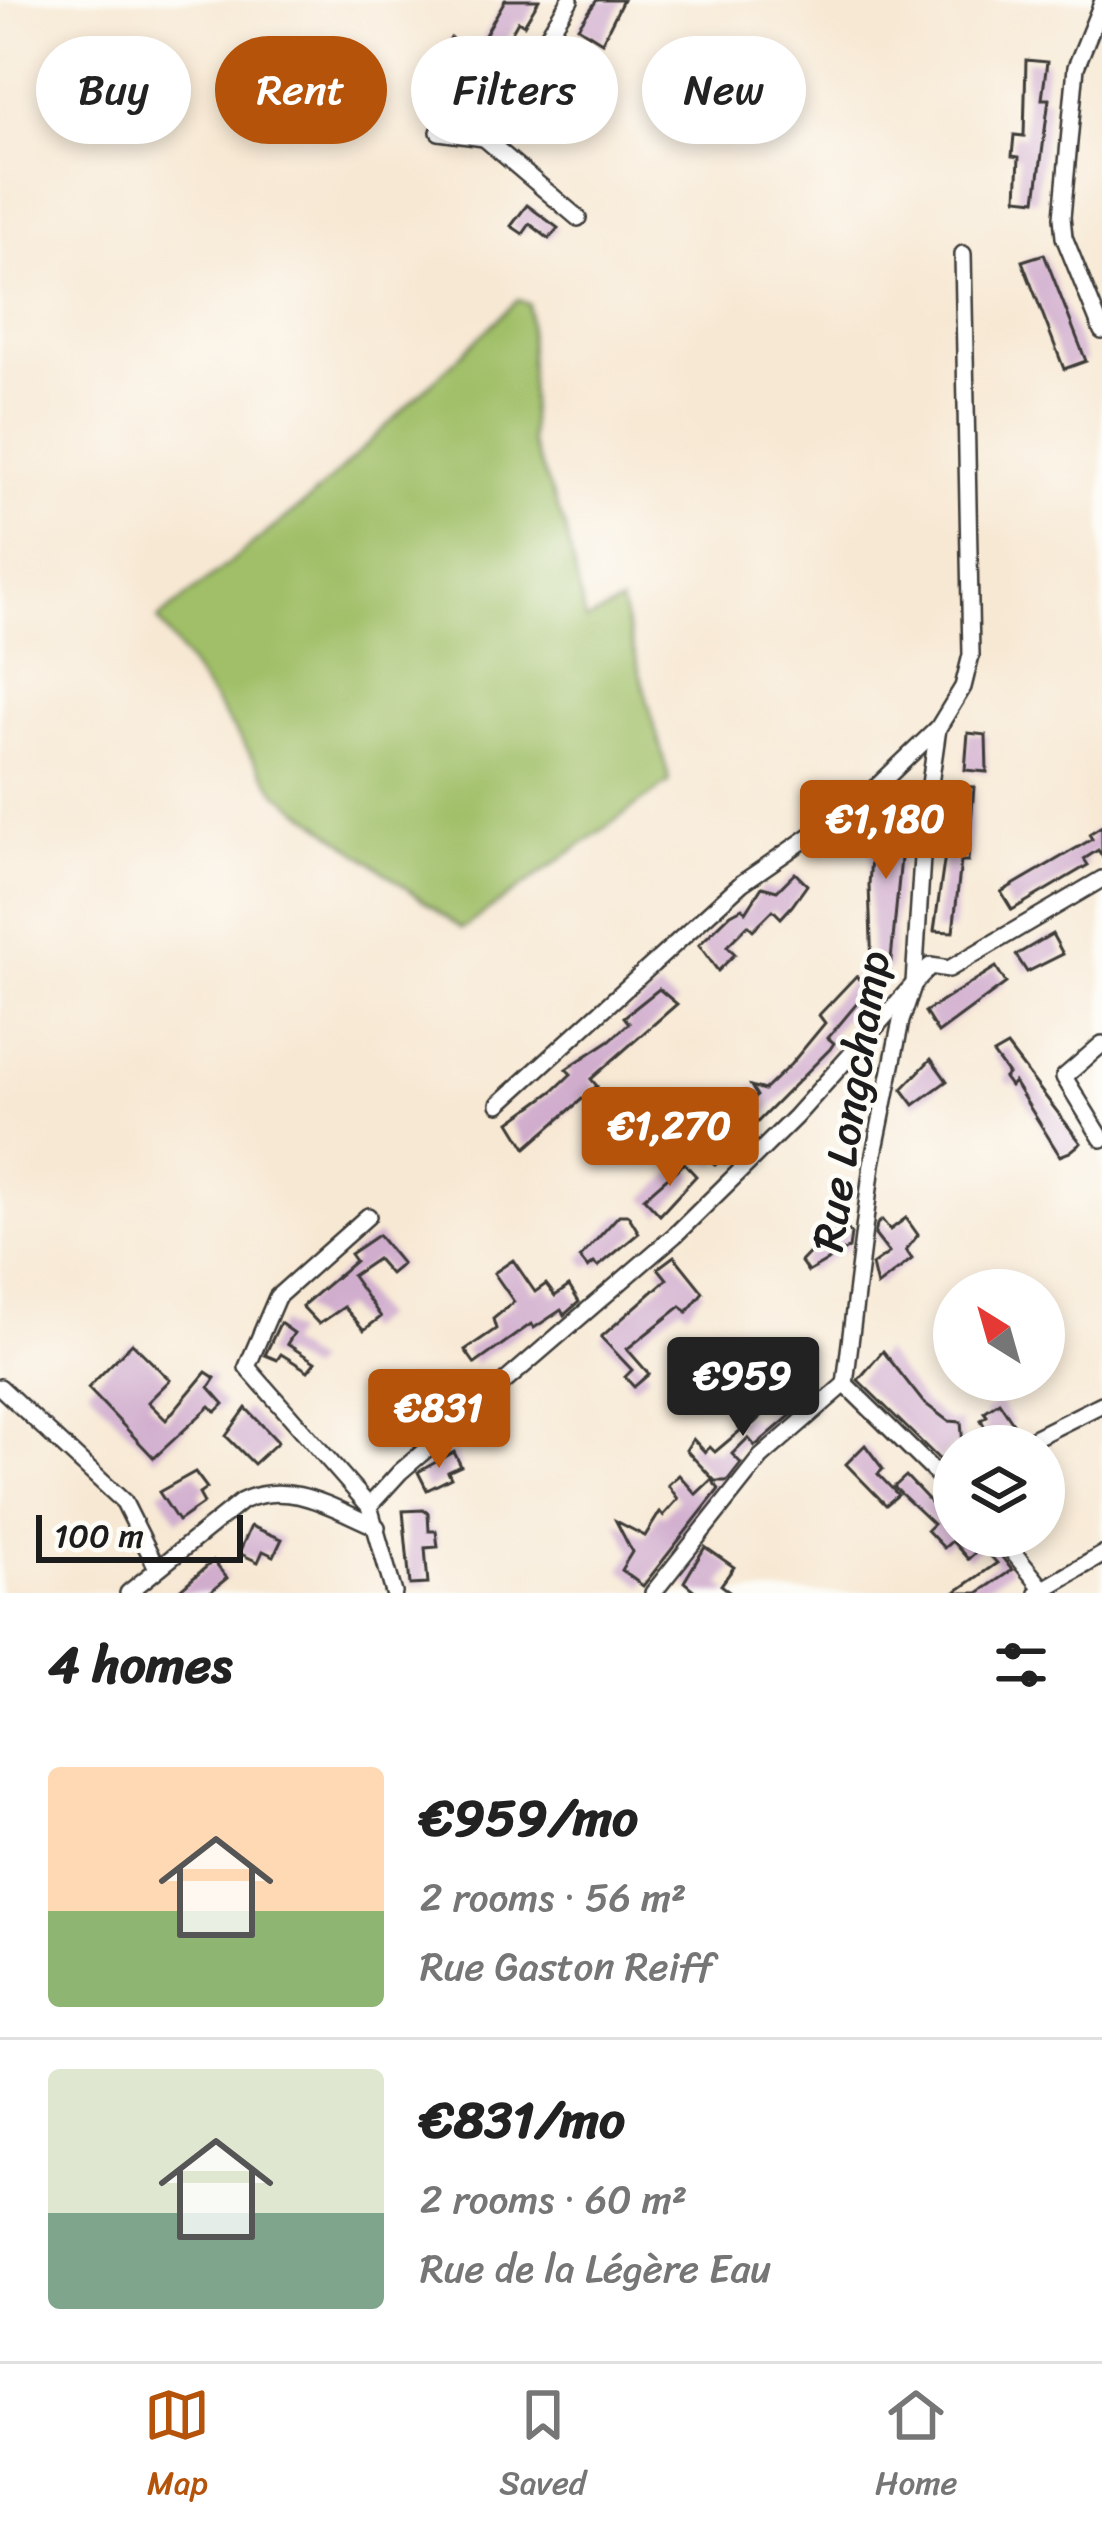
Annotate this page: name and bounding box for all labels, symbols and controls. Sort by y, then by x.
chip: Buy [36,36,191,144]
chip: Rent [215,36,387,144]
chip: Filters [411,36,618,144]
chip: New [642,36,806,144]
pin: €1,180 [788,780,984,882]
text: €1,180 [827,784,945,853]
street label: Rue Longchamp [788,945,914,1257]
pin: €1,270 [572,1087,768,1189]
text: €1,270 [609,1091,731,1160]
north arrow [933,1269,1065,1401]
map controls [933,1269,1065,1557]
pin: €959 [672,1337,814,1439]
text: €959 [694,1341,792,1410]
pin: €831 [368,1369,510,1471]
text: €831 [395,1373,483,1442]
button: layers [933,1425,1065,1557]
text: 100 m [54,1507,144,1565]
scale bar [36,1509,243,1562]
text: 4 homes [48,1620,232,1710]
icon: filters [988,1632,1054,1698]
text: €959/mo [420,1773,638,1863]
icon: home [144,1815,288,1959]
text: 2 rooms · 56 m² [420,1863,686,1932]
text: Rue Gaston Reiff [420,1932,714,2001]
text: €831/mo [420,2075,625,2165]
icon: home [144,2117,288,2261]
text: 2 rooms · 60 m² [420,2165,687,2234]
text: Rue de la Légère Eau [420,2234,771,2303]
tab: Map [144,2382,210,2512]
tab: Saved [499,2382,586,2512]
tab: Home [875,2382,958,2512]

